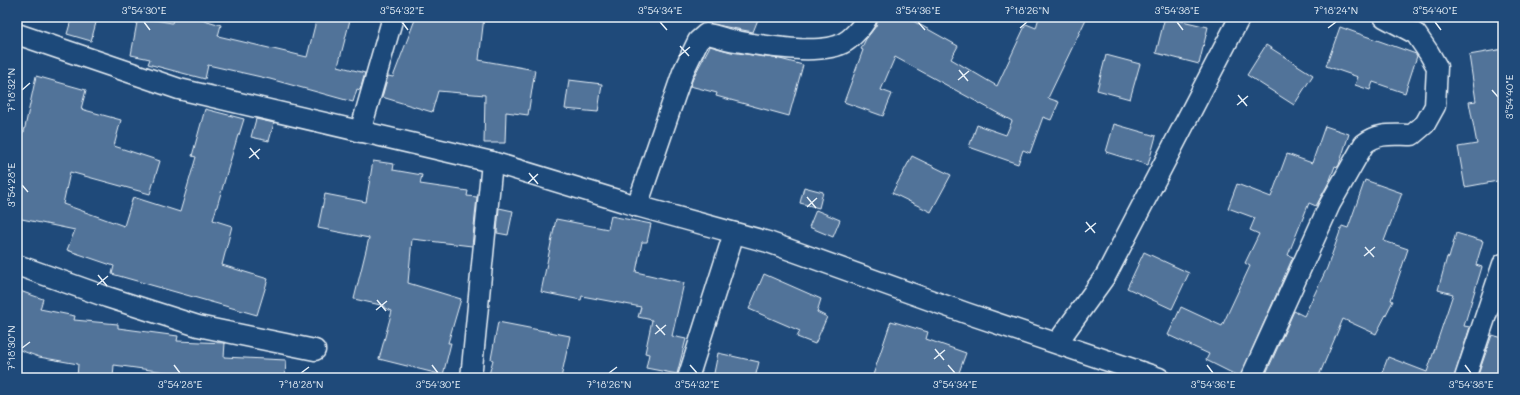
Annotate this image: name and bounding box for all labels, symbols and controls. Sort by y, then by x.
text: 3°54'30"E [122,3,167,17]
text: 3°54'32"E [380,3,424,17]
text: 3°54'34"E [638,3,683,17]
text: 3°54'36"E [896,3,941,17]
text: 7°18'26"N [1005,3,1049,17]
text: 3°54'38"E [1155,3,1200,17]
text: 7°18'24"N [1314,3,1358,17]
text: 3°54'40"E [1413,3,1458,17]
text: 7°18'32"N [4,68,18,112]
text: 3°54'40"E [1502,74,1516,119]
text: 3°54'28"E [4,162,18,207]
text: 7°18'30"N [4,325,18,371]
text: 3°54'28"E [158,377,203,391]
text: 7°18'28"N [279,377,323,391]
text: 3°54'30"E [416,377,461,391]
text: 7°18'26"N [587,377,631,391]
text: 3°54'32"E [675,377,719,391]
text: 3°54'34"E [933,377,978,391]
text: 3°54'36"E [1191,377,1236,391]
text: 3°54'38"E [1449,377,1494,391]

